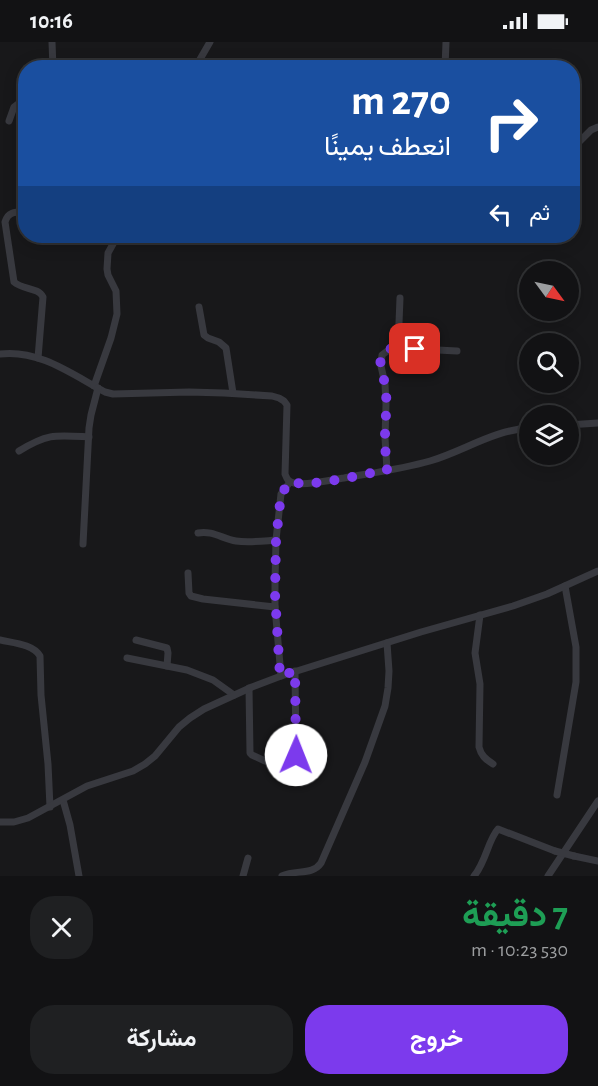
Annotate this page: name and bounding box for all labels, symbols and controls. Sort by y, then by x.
text: 10:16 [30,10,73,32]
text: 270 m [351,80,451,122]
icon: right [472,84,550,162]
text: انعطف يمينًا [324,133,451,160]
icon: left [484,198,517,231]
text: ثم [529,202,550,224]
north arrow [519,261,579,321]
map controls [519,261,579,465]
pin [389,323,440,374]
icon: arrive [398,332,431,365]
button: search [519,333,579,393]
button: layers [519,405,579,465]
position arrow [264,723,328,787]
button: close [30,896,93,959]
text: 7 دقيقة [462,897,568,933]
text: 530 m · 10:23 [471,940,568,960]
button: مشاركة [30,1005,293,1074]
button: خروج [305,1005,568,1074]

